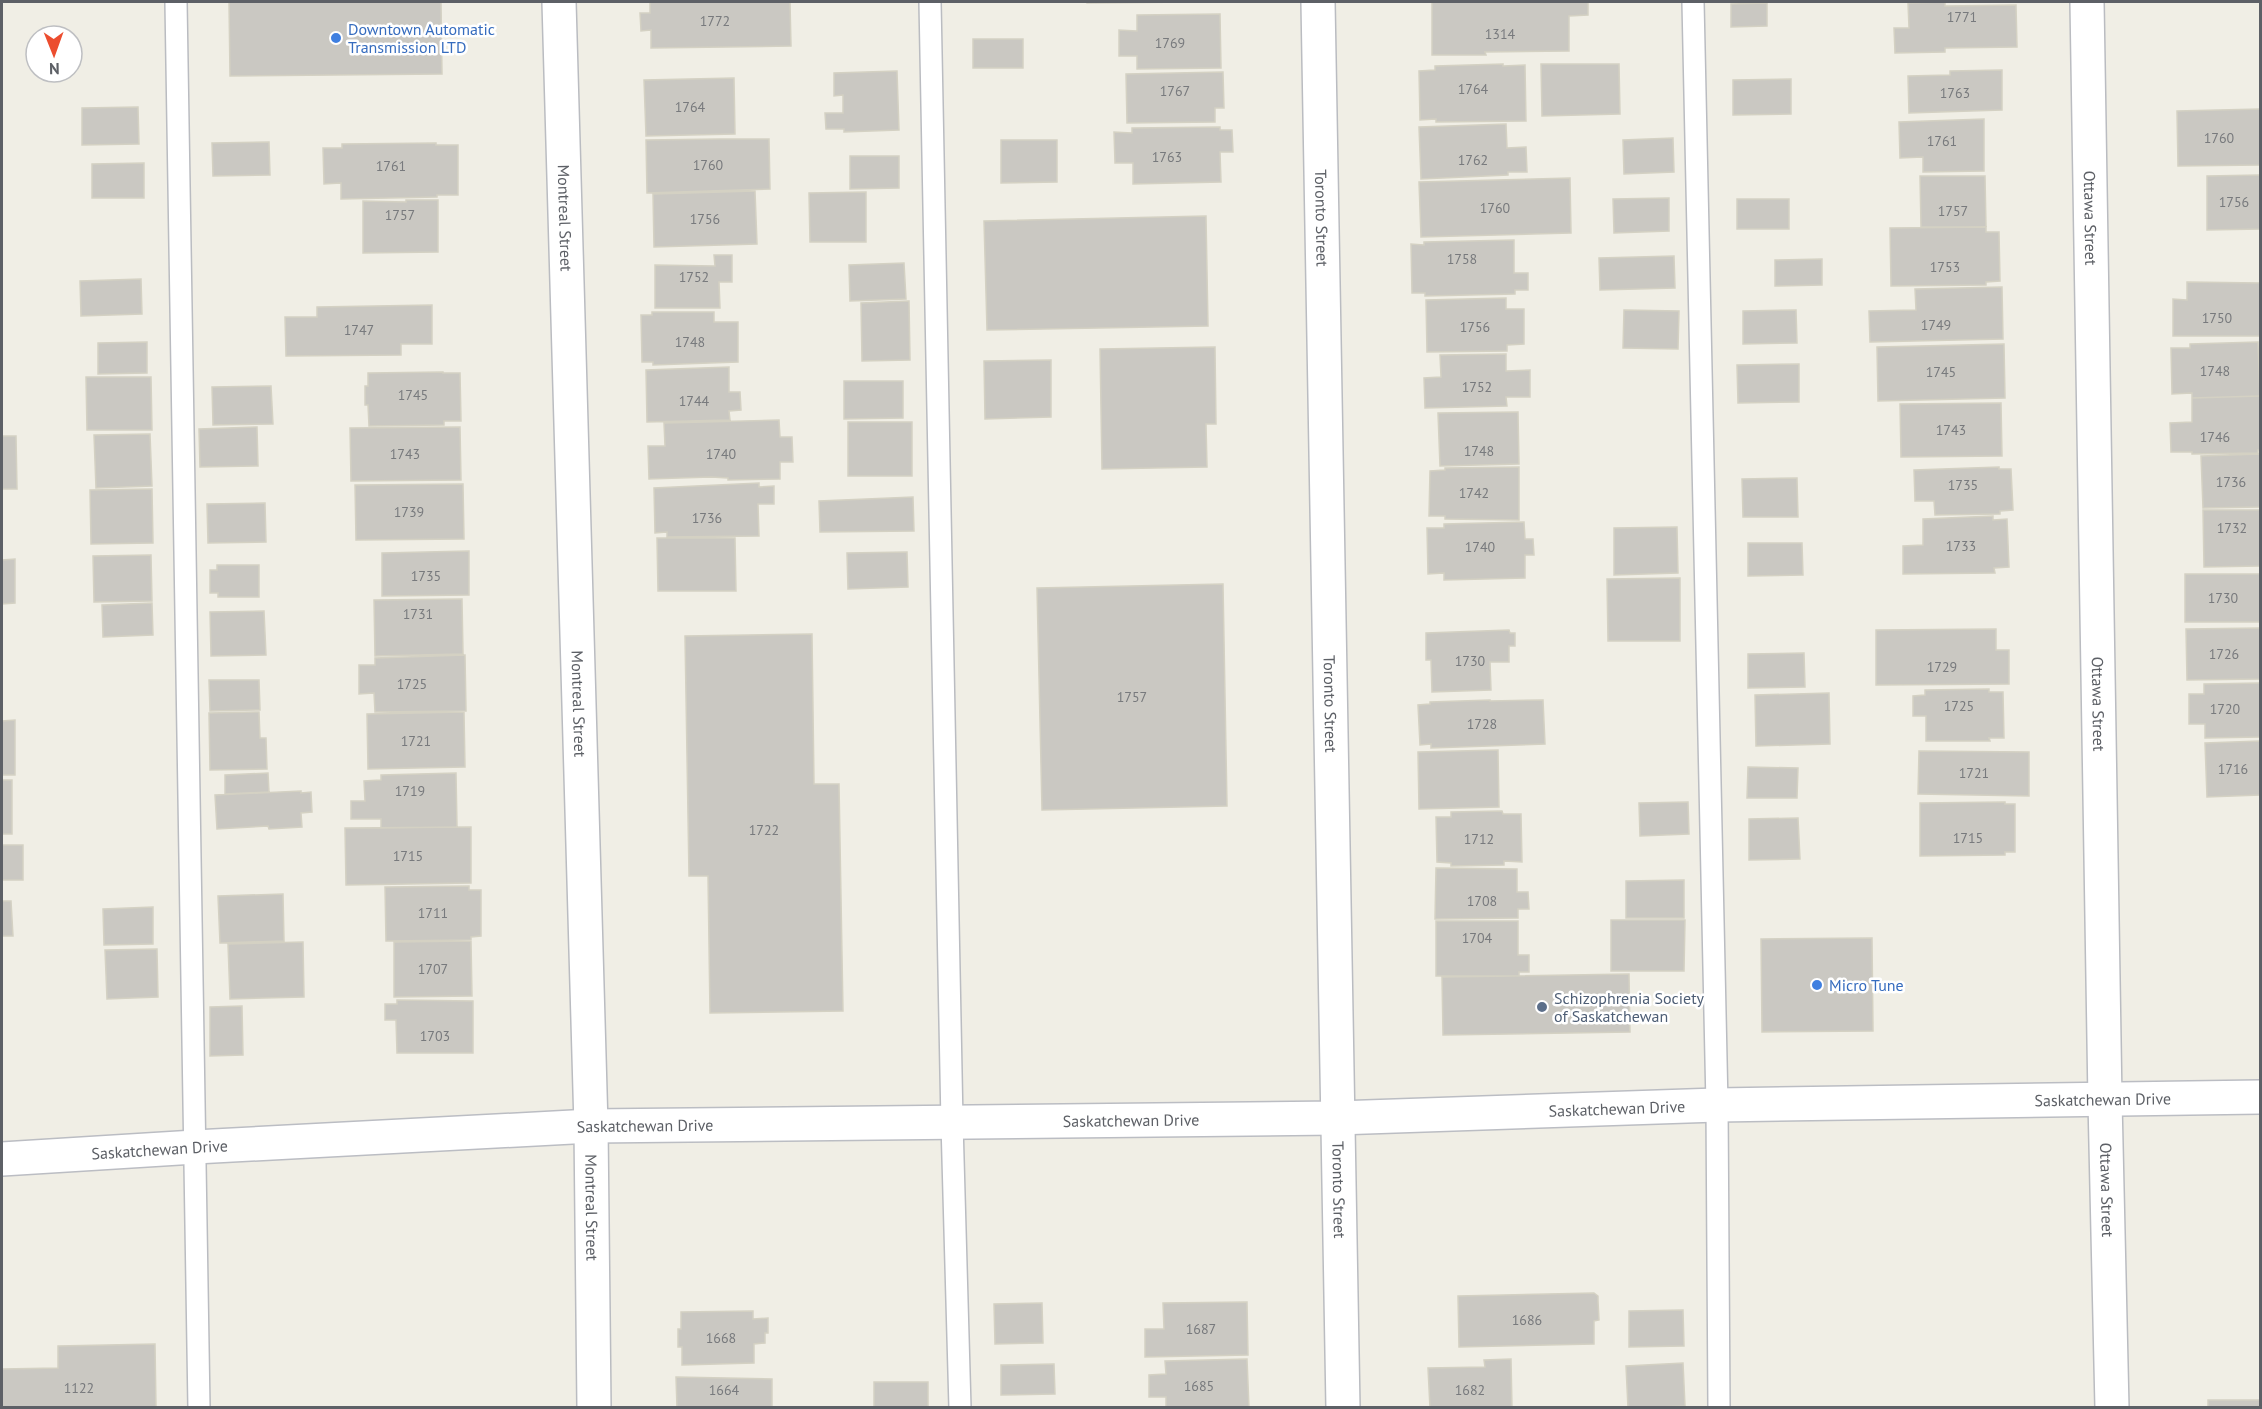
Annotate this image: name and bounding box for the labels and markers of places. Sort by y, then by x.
place label: Downtown Automatic Transmission LTD [348,19,495,57]
marker: Downtown Automatic Transmission LTD [329,31,343,45]
place label: Micro Tune [1829,975,1904,995]
marker: Micro Tune [1810,978,1824,992]
place label: Schizophrenia Society of Saskatchewan [1554,988,1705,1026]
marker: Schizophrenia Society of Saskatchewan [1535,1000,1549,1014]

